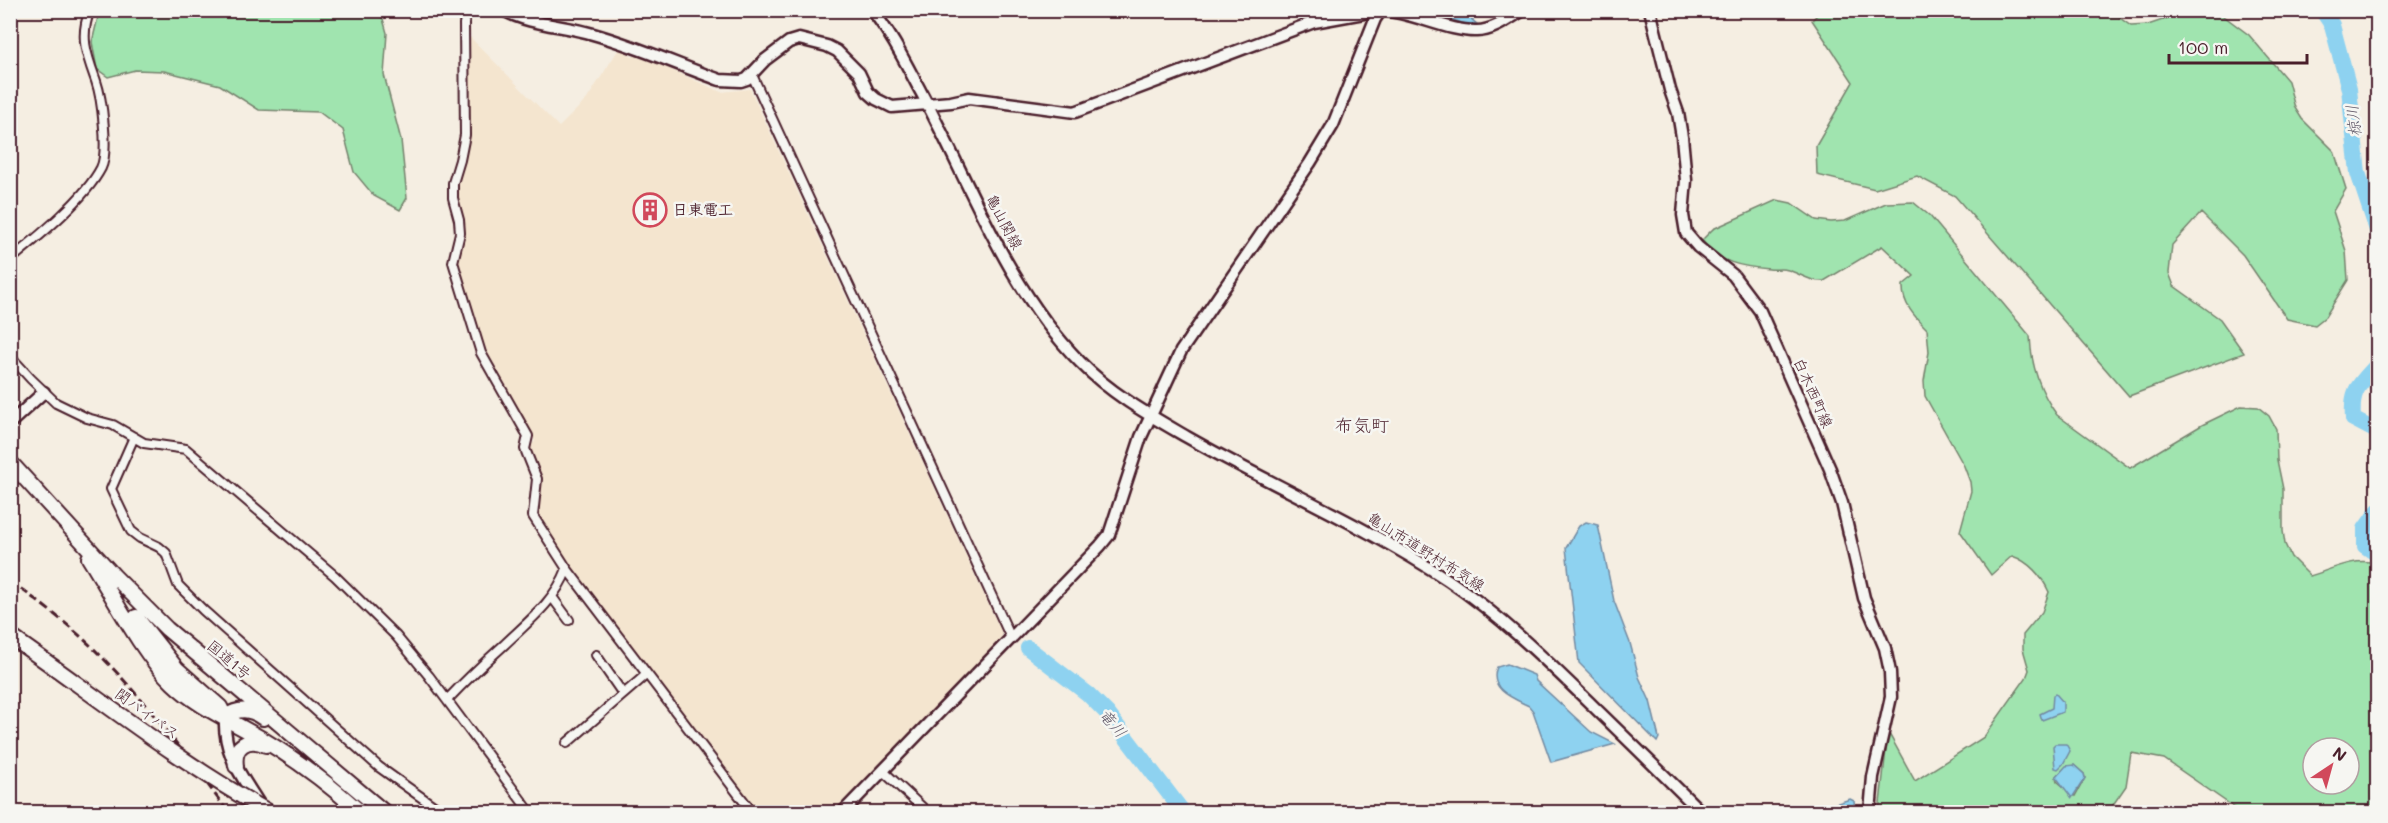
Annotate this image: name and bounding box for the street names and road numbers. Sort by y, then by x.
street label: 亀山関線 [982,190,1028,253]
street label: 白木西町線 [1790,354,1838,431]
street label: 亀山市道野村布気線 [1364,507,1489,595]
street label: 国道1号 [203,635,256,684]
street label: 関バイパス [111,683,184,743]

